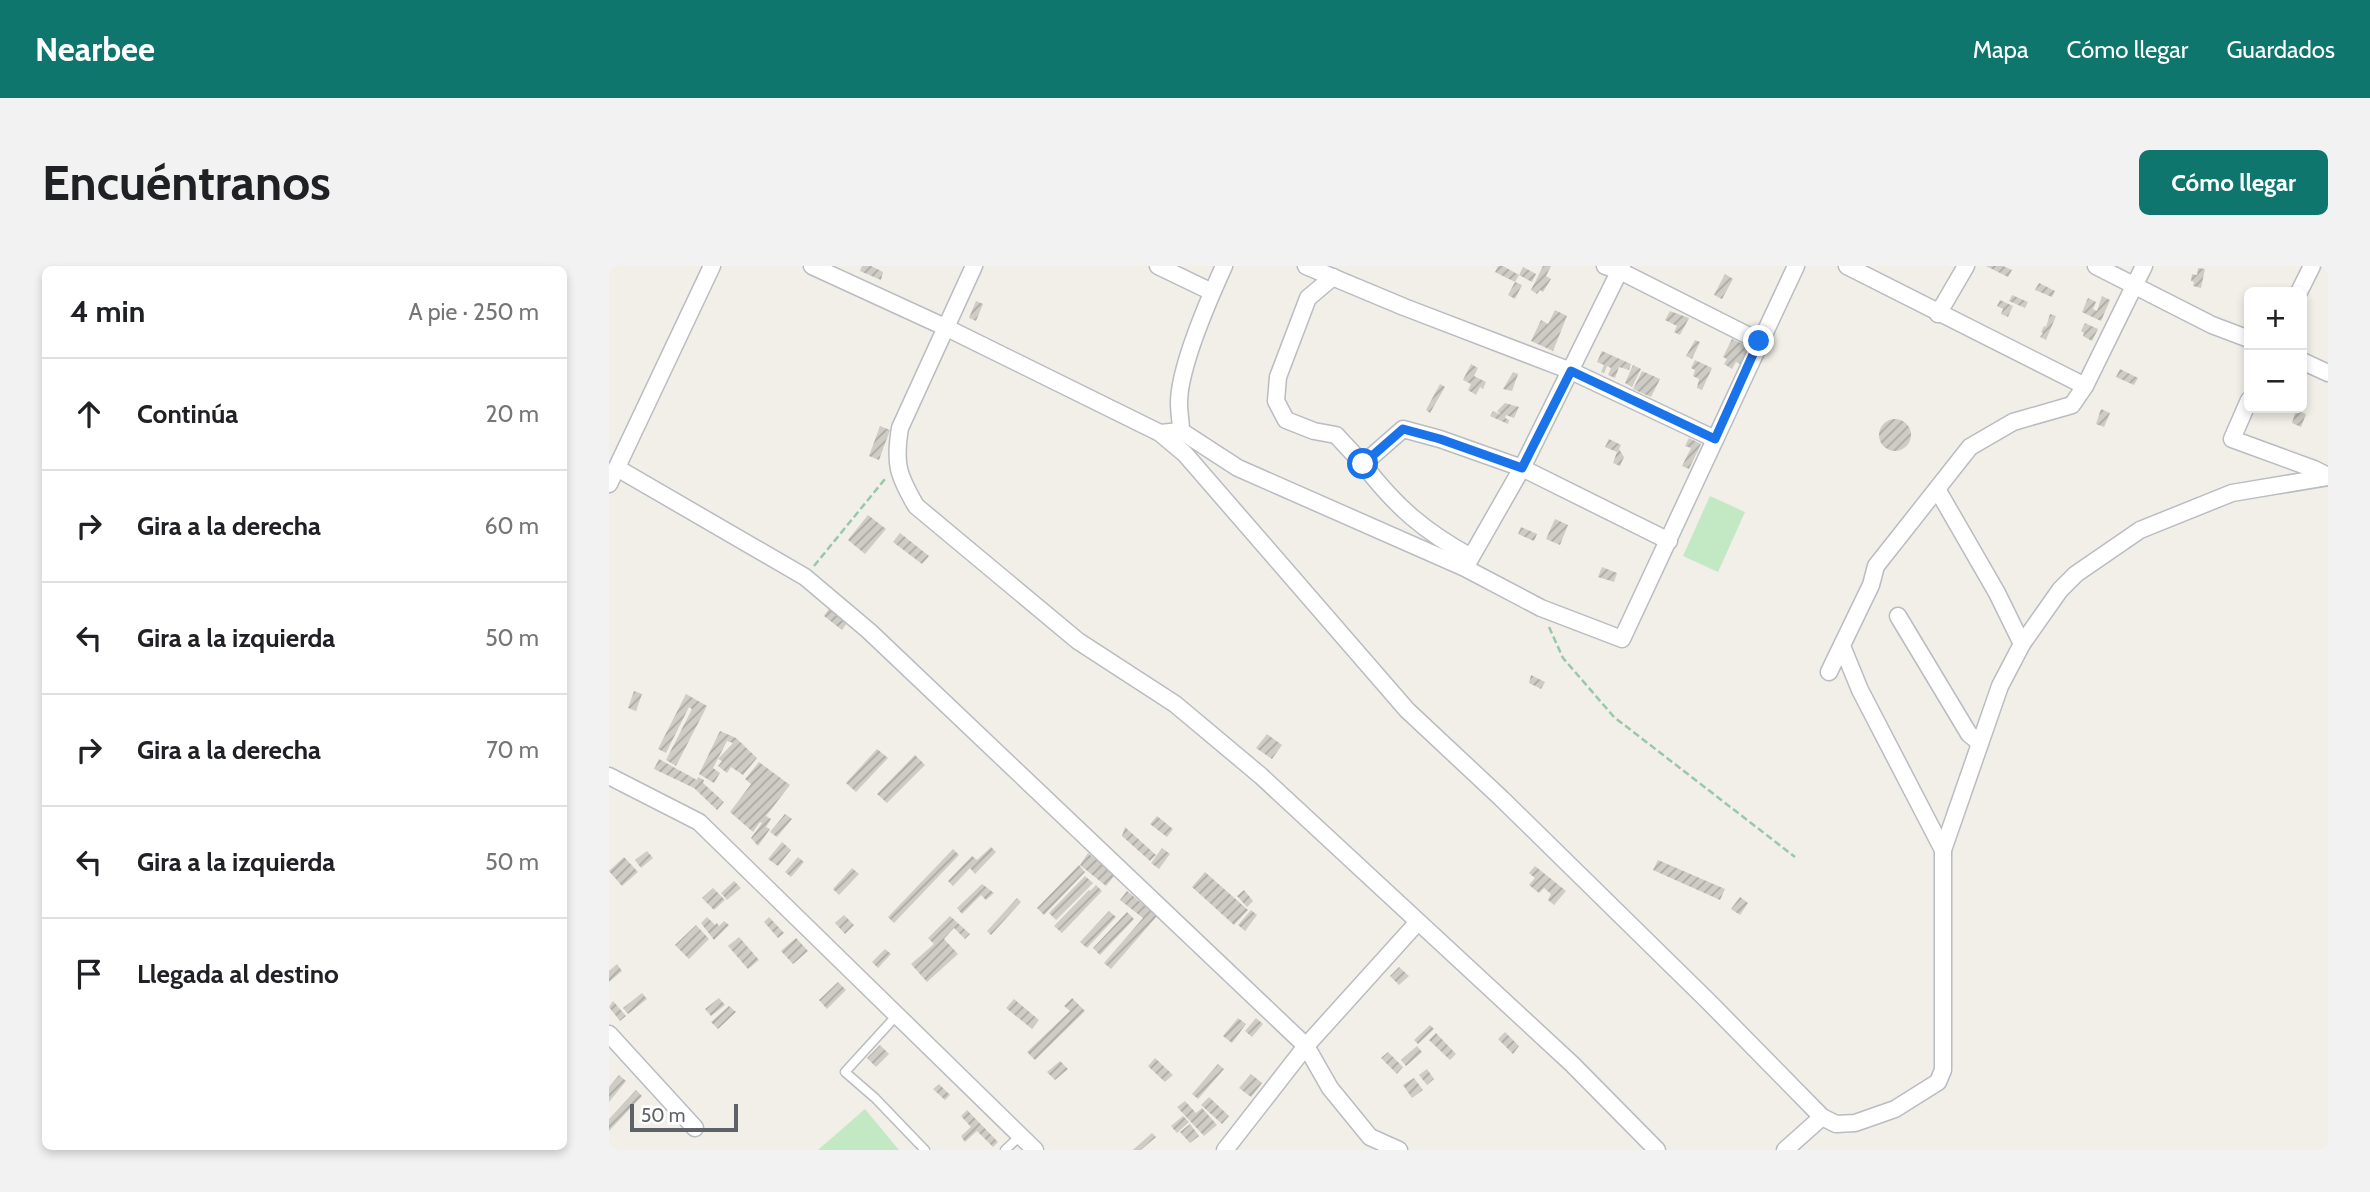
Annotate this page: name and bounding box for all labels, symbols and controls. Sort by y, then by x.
text: Nearbee [35,29,155,69]
text: Mapa [1973,35,2029,64]
text: Cómo llegar [2067,35,2188,64]
text: Guardados [2226,35,2335,64]
button: Cómo llegar [2139,150,2328,215]
text: Encuéntranos [42,153,331,212]
map controls [2244,287,2307,413]
button: + [2244,287,2307,350]
text: 4 min [70,293,145,330]
text: A pie · 250 m [408,298,539,326]
route end [1743,325,1774,356]
button: − [2244,350,2307,413]
icon: ahead [70,395,108,433]
text: Continúa [137,398,238,430]
text: 20 m [486,400,539,428]
route start [1347,448,1378,479]
icon: right [70,507,108,545]
text: Gira a la derecha [137,510,321,542]
text: 60 m [485,512,539,540]
icon: left [70,619,108,657]
text: Gira a la izquierda [137,622,335,654]
text: 50 m [485,624,539,652]
icon: right [70,731,108,769]
text: Gira a la derecha [137,734,321,766]
text: 70 m [486,736,539,764]
icon: left [70,843,108,881]
text: Gira a la izquierda [137,846,335,878]
text: 50 m [485,848,539,876]
icon: arrive [70,955,108,993]
text: Llegada al destino [137,958,339,990]
scale bar [630,1101,739,1133]
text: 50 m [641,1104,685,1127]

